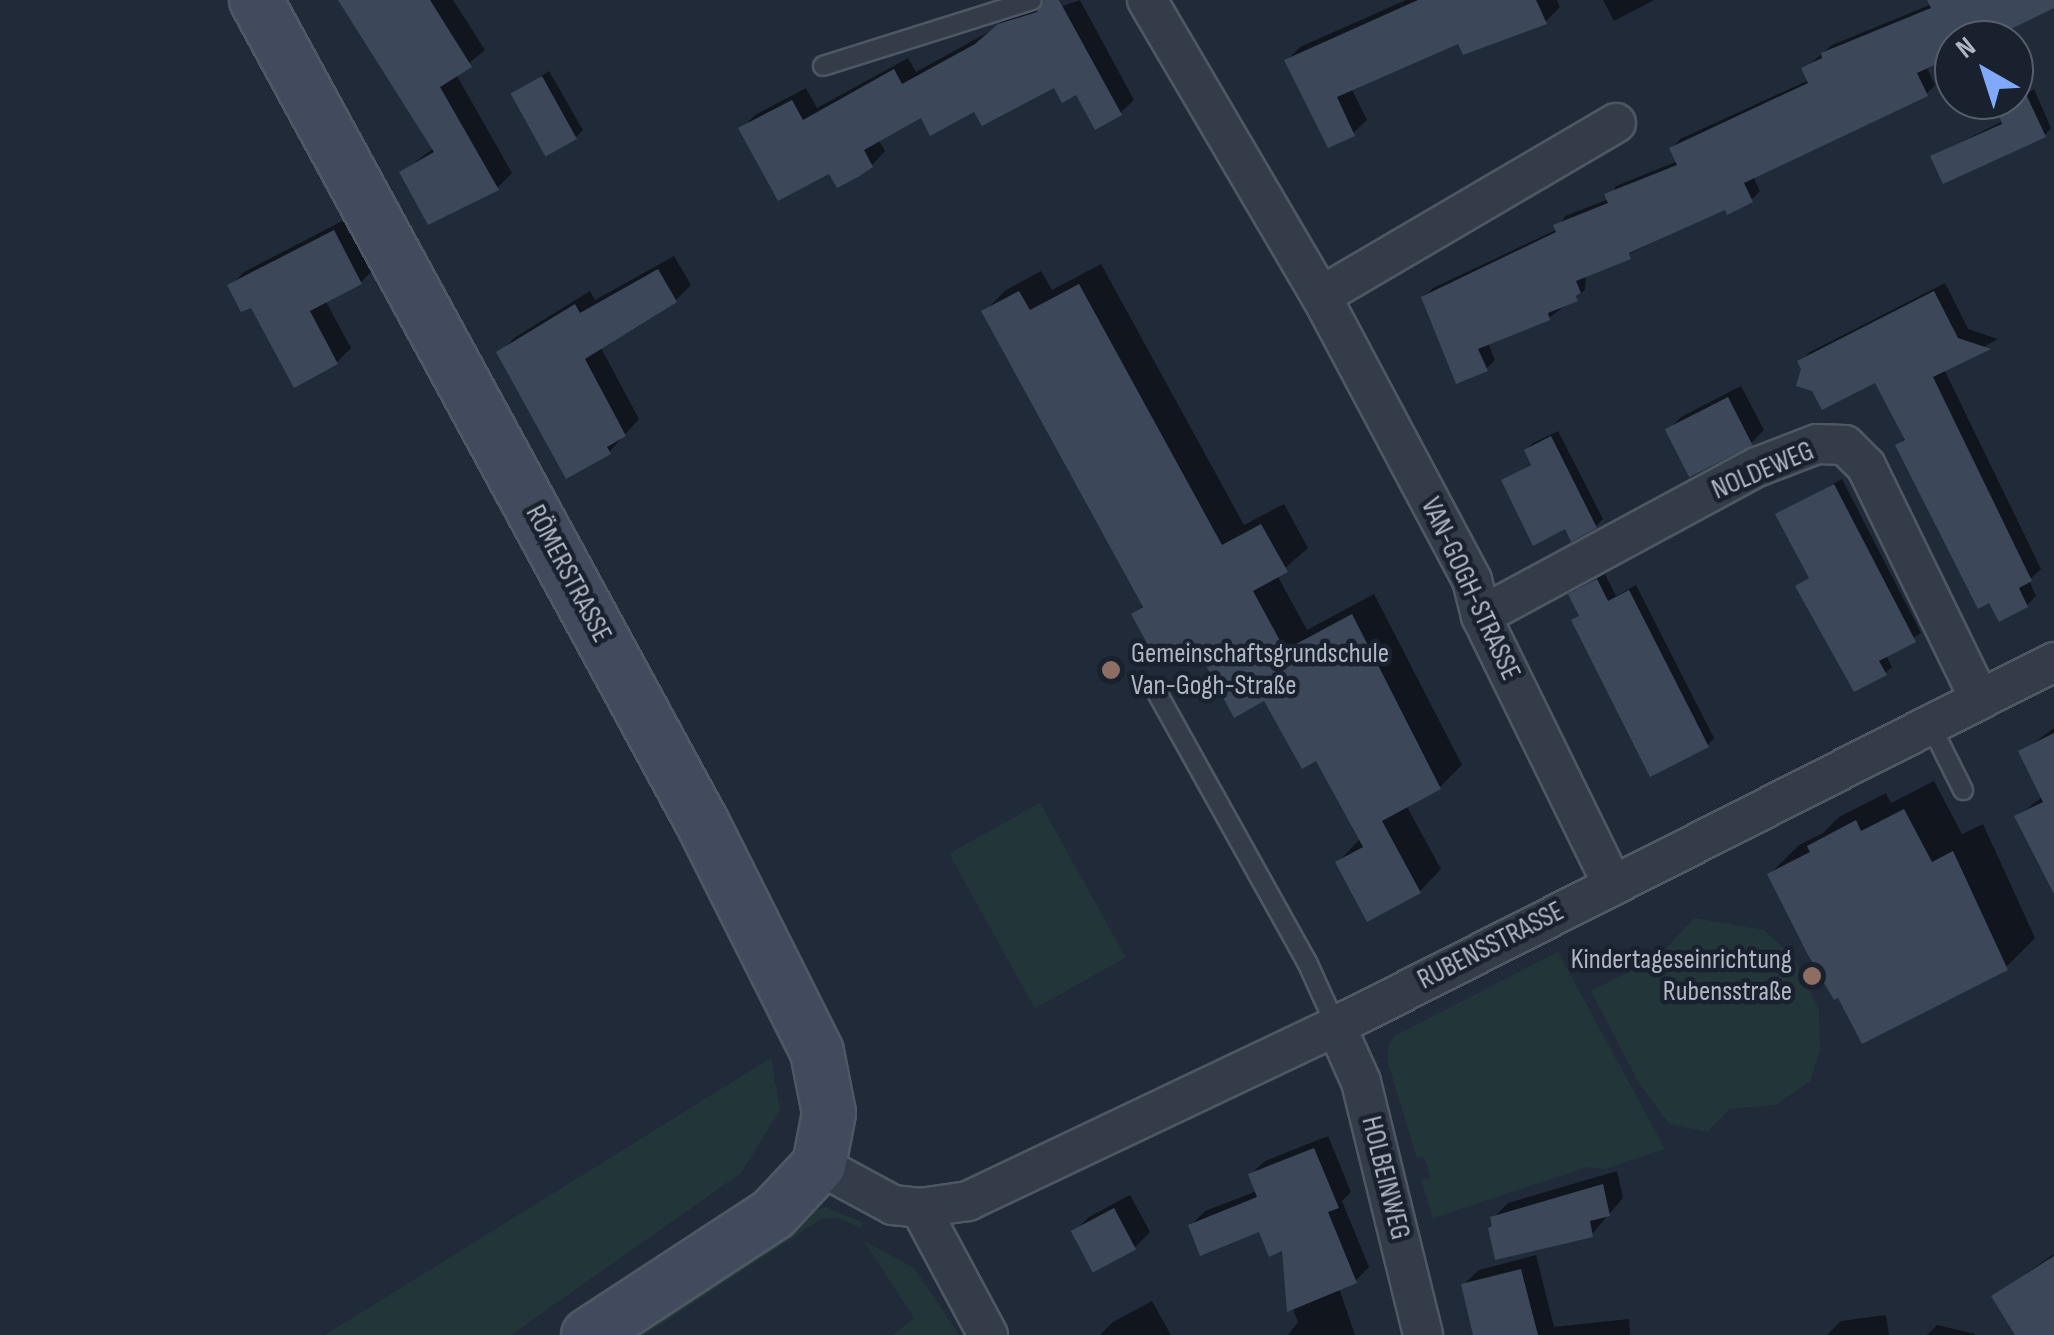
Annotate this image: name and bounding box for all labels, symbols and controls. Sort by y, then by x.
north arrow [1934,20,2034,120]
text: N [1950,30,1982,65]
street label: NOLDEWEG [1707,435,1819,507]
street label: VAN-GOGH-STRASSE [1413,492,1527,686]
street label: RÖMERSTRASSE [518,500,618,648]
place label: Gemeinschaftsgrundschule Van-Gogh-Straße [1131,637,1389,703]
marker: Gemeinschaftsgrundschule Van-Gogh-Straße [1100,659,1122,681]
street label: RUBENSSTRASSE [1412,895,1570,997]
place label: Kindertageseinrichtung Rubensstraße [1571,943,1792,1009]
marker: Kindertageseinrichtung Rubensstraße [1801,965,1823,987]
street label: HOLBEINWEG [1353,1113,1417,1243]

